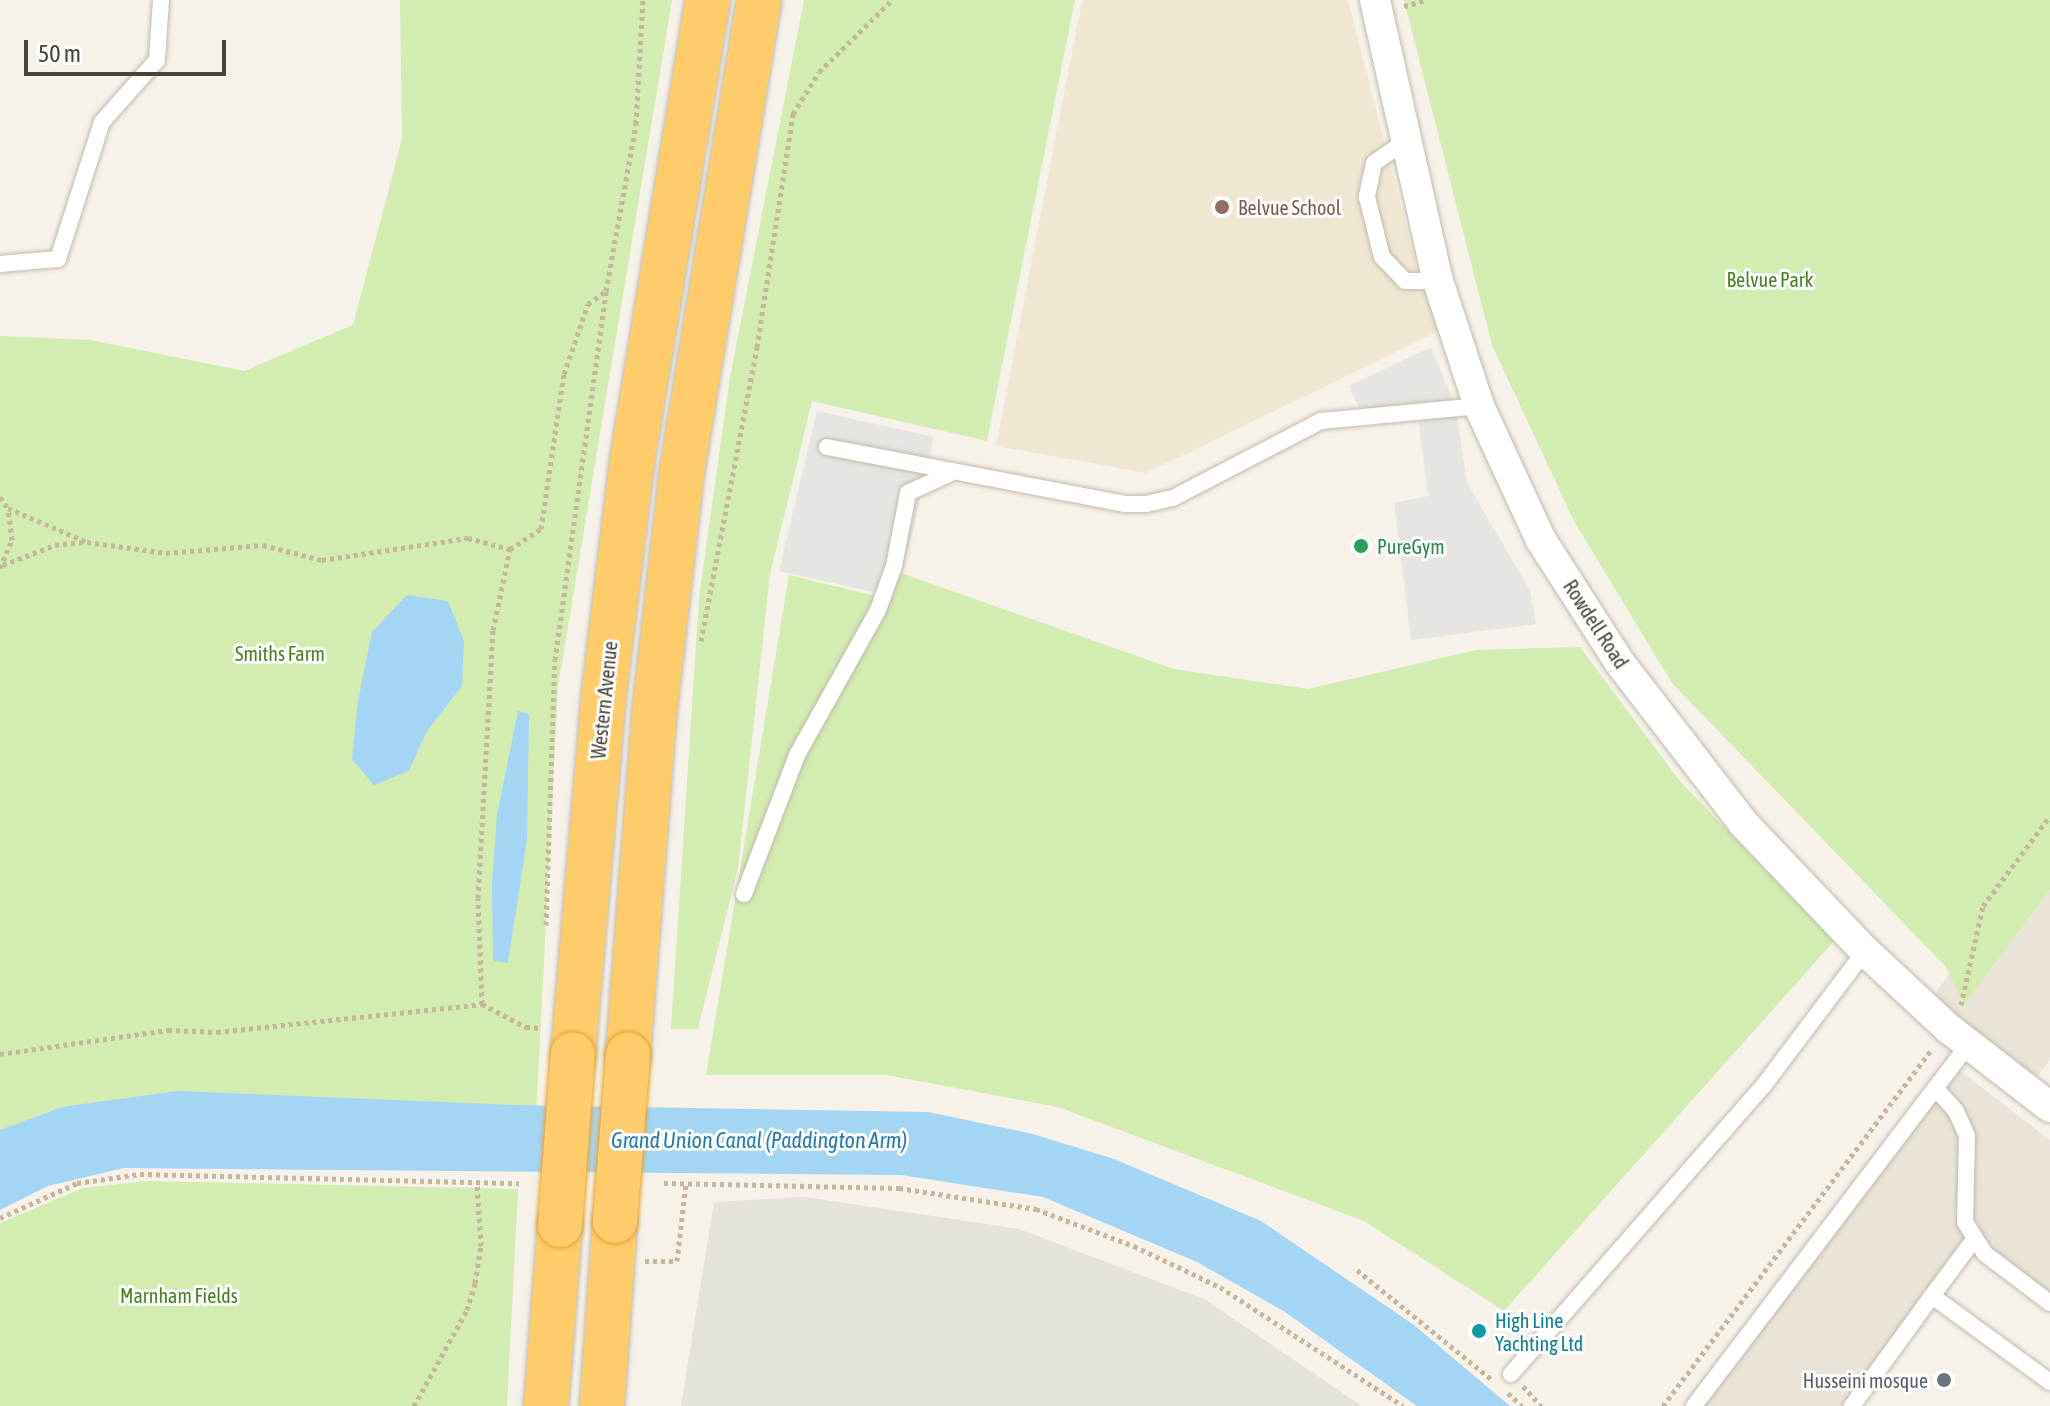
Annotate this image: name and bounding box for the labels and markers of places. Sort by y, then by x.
place label: Belvue School [1238,195,1341,219]
marker: Belvue School [1213,198,1231,216]
place label: PureGym [1377,534,1445,558]
marker: PureGym [1352,537,1370,555]
place label: High Line Yachting Ltd [1495,1308,1583,1355]
marker: High Line Yachting Ltd [1470,1322,1488,1340]
place label: Husseini mosque [1803,1368,1928,1392]
marker: Husseini mosque [1935,1371,1953,1389]

